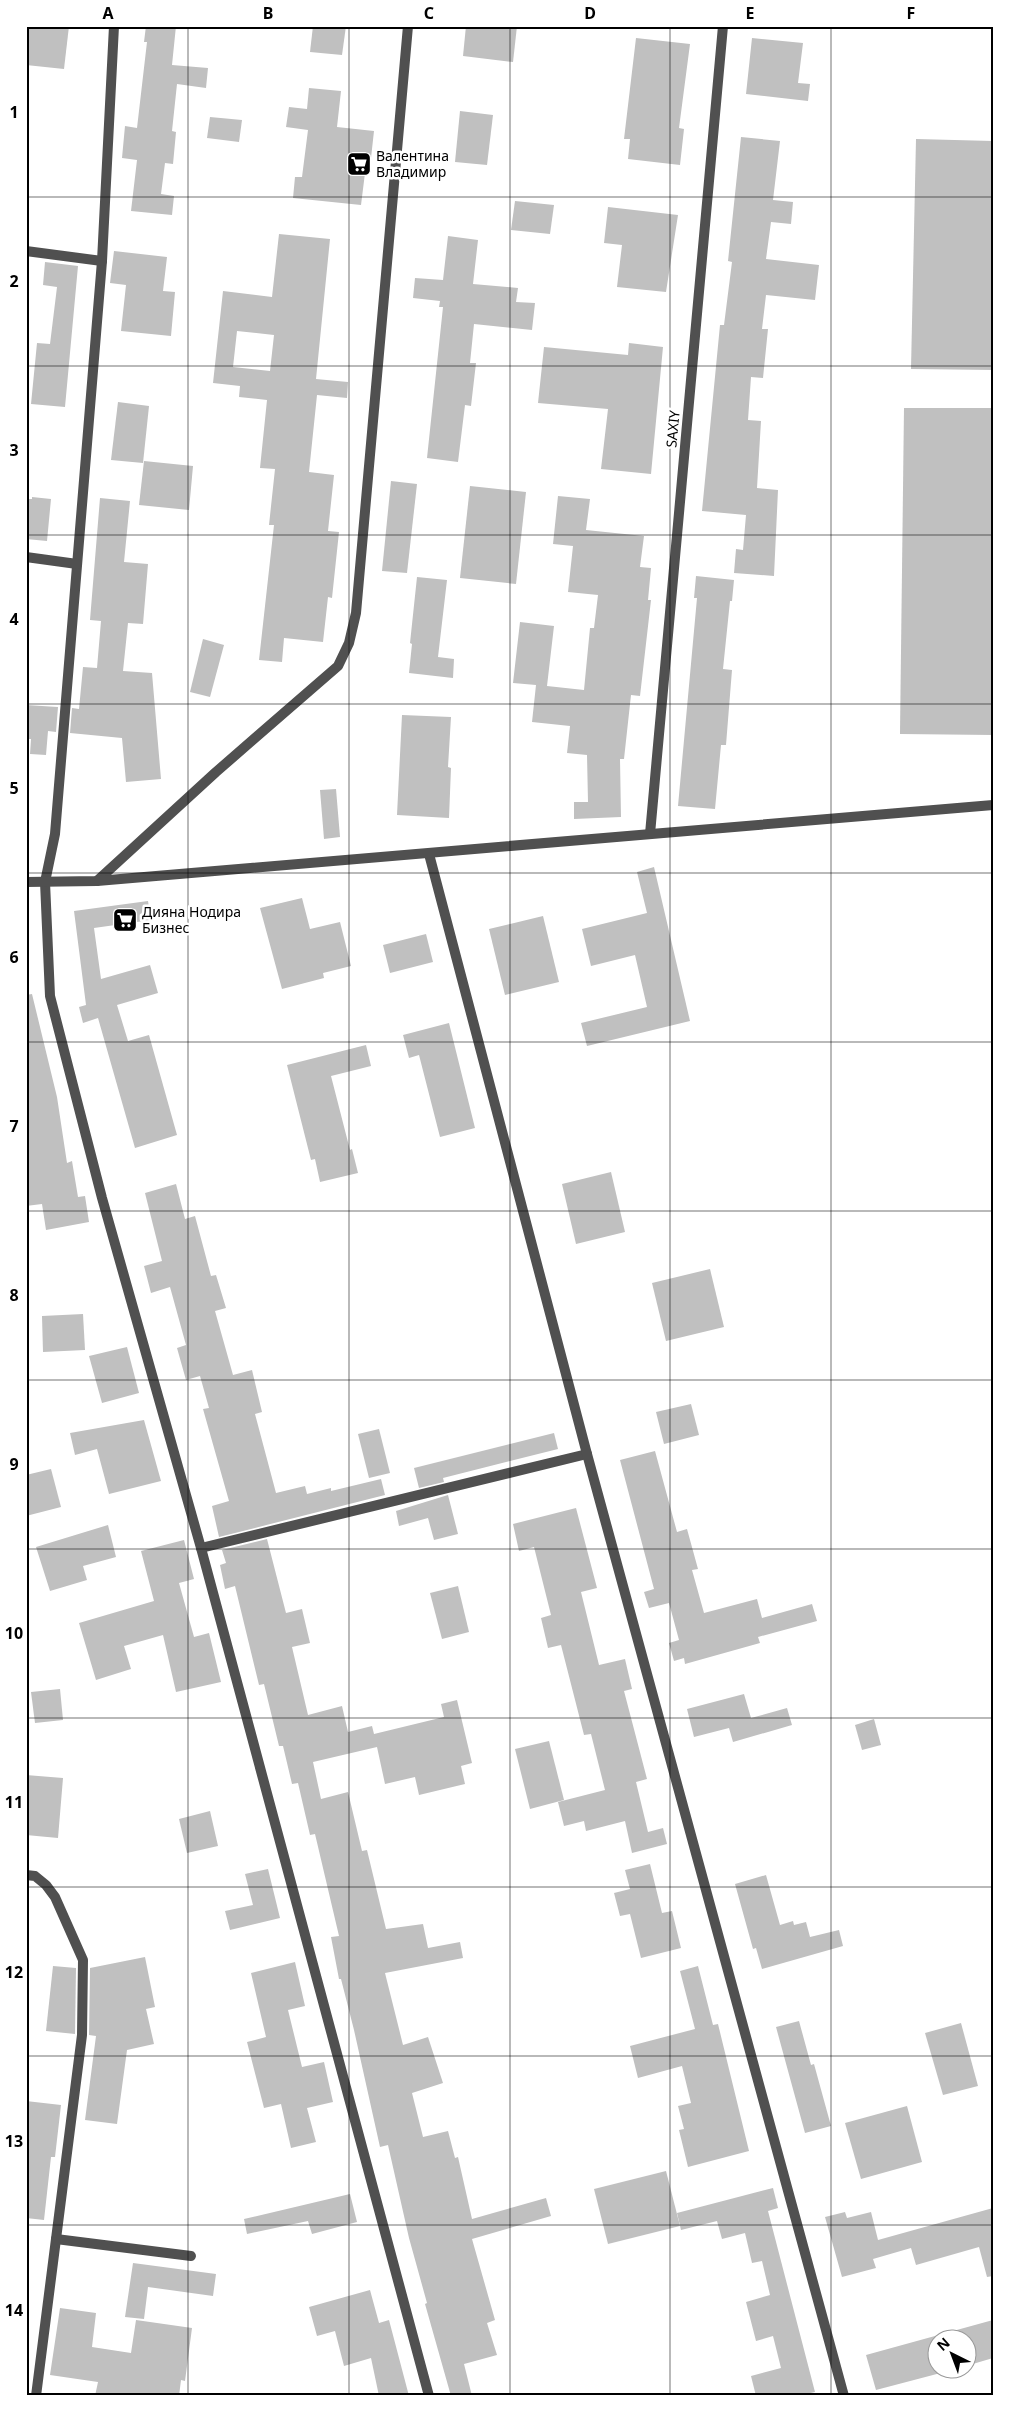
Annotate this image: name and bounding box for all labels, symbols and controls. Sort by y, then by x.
text: A [102,2,114,24]
text: B [263,2,273,24]
text: C [424,2,434,24]
text: D [584,2,596,24]
text: E [746,2,755,24]
text: F [907,2,915,24]
text: 1 [9,101,19,123]
place label: Валентина Владимир [376,146,449,181]
supermarket icon: Валентина Владимир [346,151,372,177]
text: 2 [9,270,19,292]
street label: SAXIY [661,409,684,448]
text: 3 [9,439,19,461]
text: 4 [9,608,19,630]
text: 5 [9,777,19,799]
place label: Дияна Нодира Бизнес [142,902,241,937]
supermarket icon: Дияна Нодира Бизнес [112,907,138,933]
text: 6 [9,946,19,968]
text: 7 [9,1115,19,1137]
text: 8 [9,1284,19,1306]
text: 9 [9,1453,19,1475]
text: 10 [5,1622,23,1644]
text: 11 [5,1791,23,1813]
text: 12 [5,1961,23,1983]
text: 13 [5,2130,23,2152]
text: 14 [5,2299,23,2321]
north arrow [926,2330,976,2380]
text: N [932,2333,954,2355]

